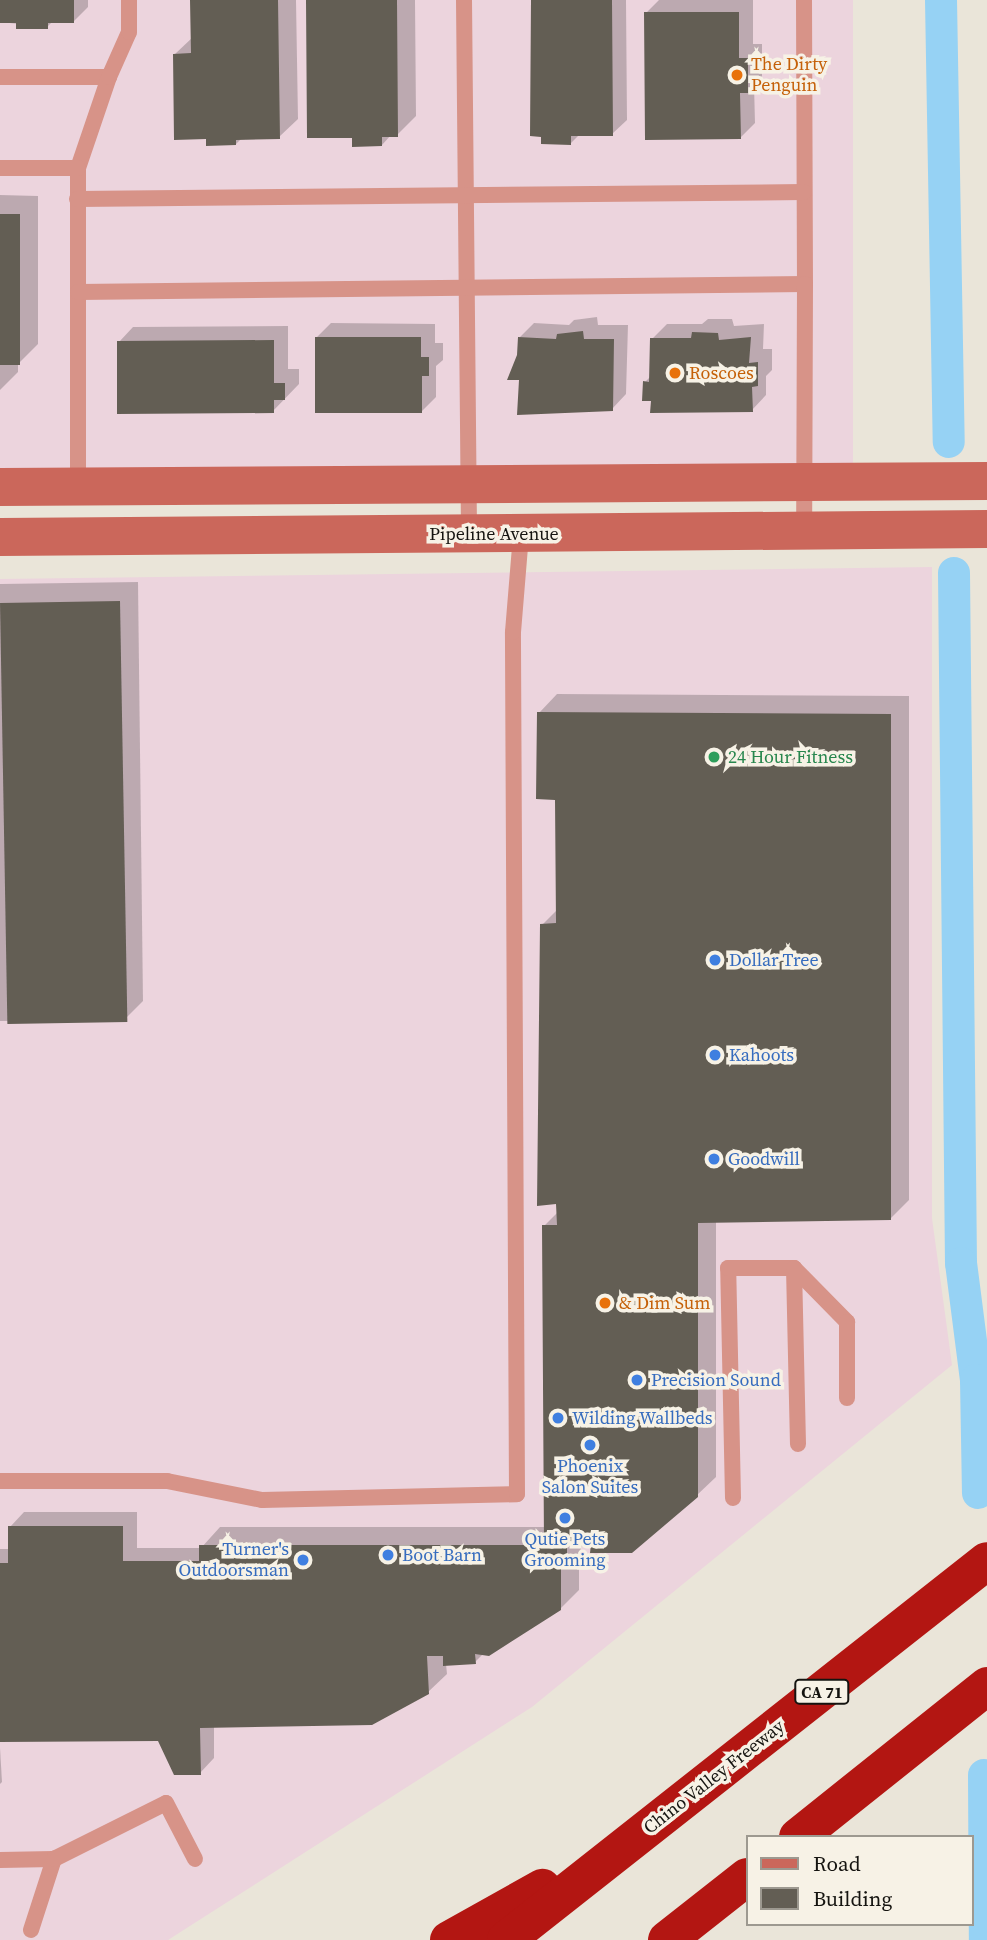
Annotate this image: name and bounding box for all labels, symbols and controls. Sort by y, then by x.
place label: The Dirty Penguin [751,54,827,96]
marker: The Dirty Penguin [729,67,745,83]
place label: Roscoes [689,362,754,384]
marker: Roscoes [667,365,683,381]
street label: Pipeline Avenue [429,523,559,545]
place label: 24 Hour Fitness [728,746,853,768]
marker: 24 Hour Fitness [706,749,722,765]
place label: Dollar Tree [729,949,819,971]
marker: Dollar Tree [707,952,723,968]
place label: Kahoots [729,1044,794,1066]
marker: Kahoots [707,1047,723,1063]
place label: Goodwill [728,1148,800,1170]
marker: Goodwill [706,1151,722,1167]
place label: & Dim Sum [619,1292,710,1314]
marker: & Dim Sum [597,1295,613,1311]
place label: Precision Sound [651,1369,781,1391]
marker: Precision Sound [629,1372,645,1388]
place label: Wilding Wallbeds [572,1407,713,1429]
marker: Wilding Wallbeds [550,1410,566,1426]
marker: Phoenix Salon Suites [582,1437,598,1453]
place label: Phoenix Salon Suites [542,1456,638,1498]
marker: Qutie Pets Grooming [557,1510,573,1526]
place label: Qutie Pets Grooming [524,1529,606,1572]
place label: Turner's Outdoorsman [179,1539,289,1582]
place label: Boot Barn [402,1544,482,1566]
marker: Boot Barn [380,1547,396,1563]
marker: Turner's Outdoorsman [295,1552,311,1568]
road number: CA 71 [794,1680,850,1704]
street label: Chino Valley Freeway [639,1715,789,1839]
legend [746,1835,973,1926]
text: Road [813,1849,861,1878]
text: Building [813,1884,892,1913]

